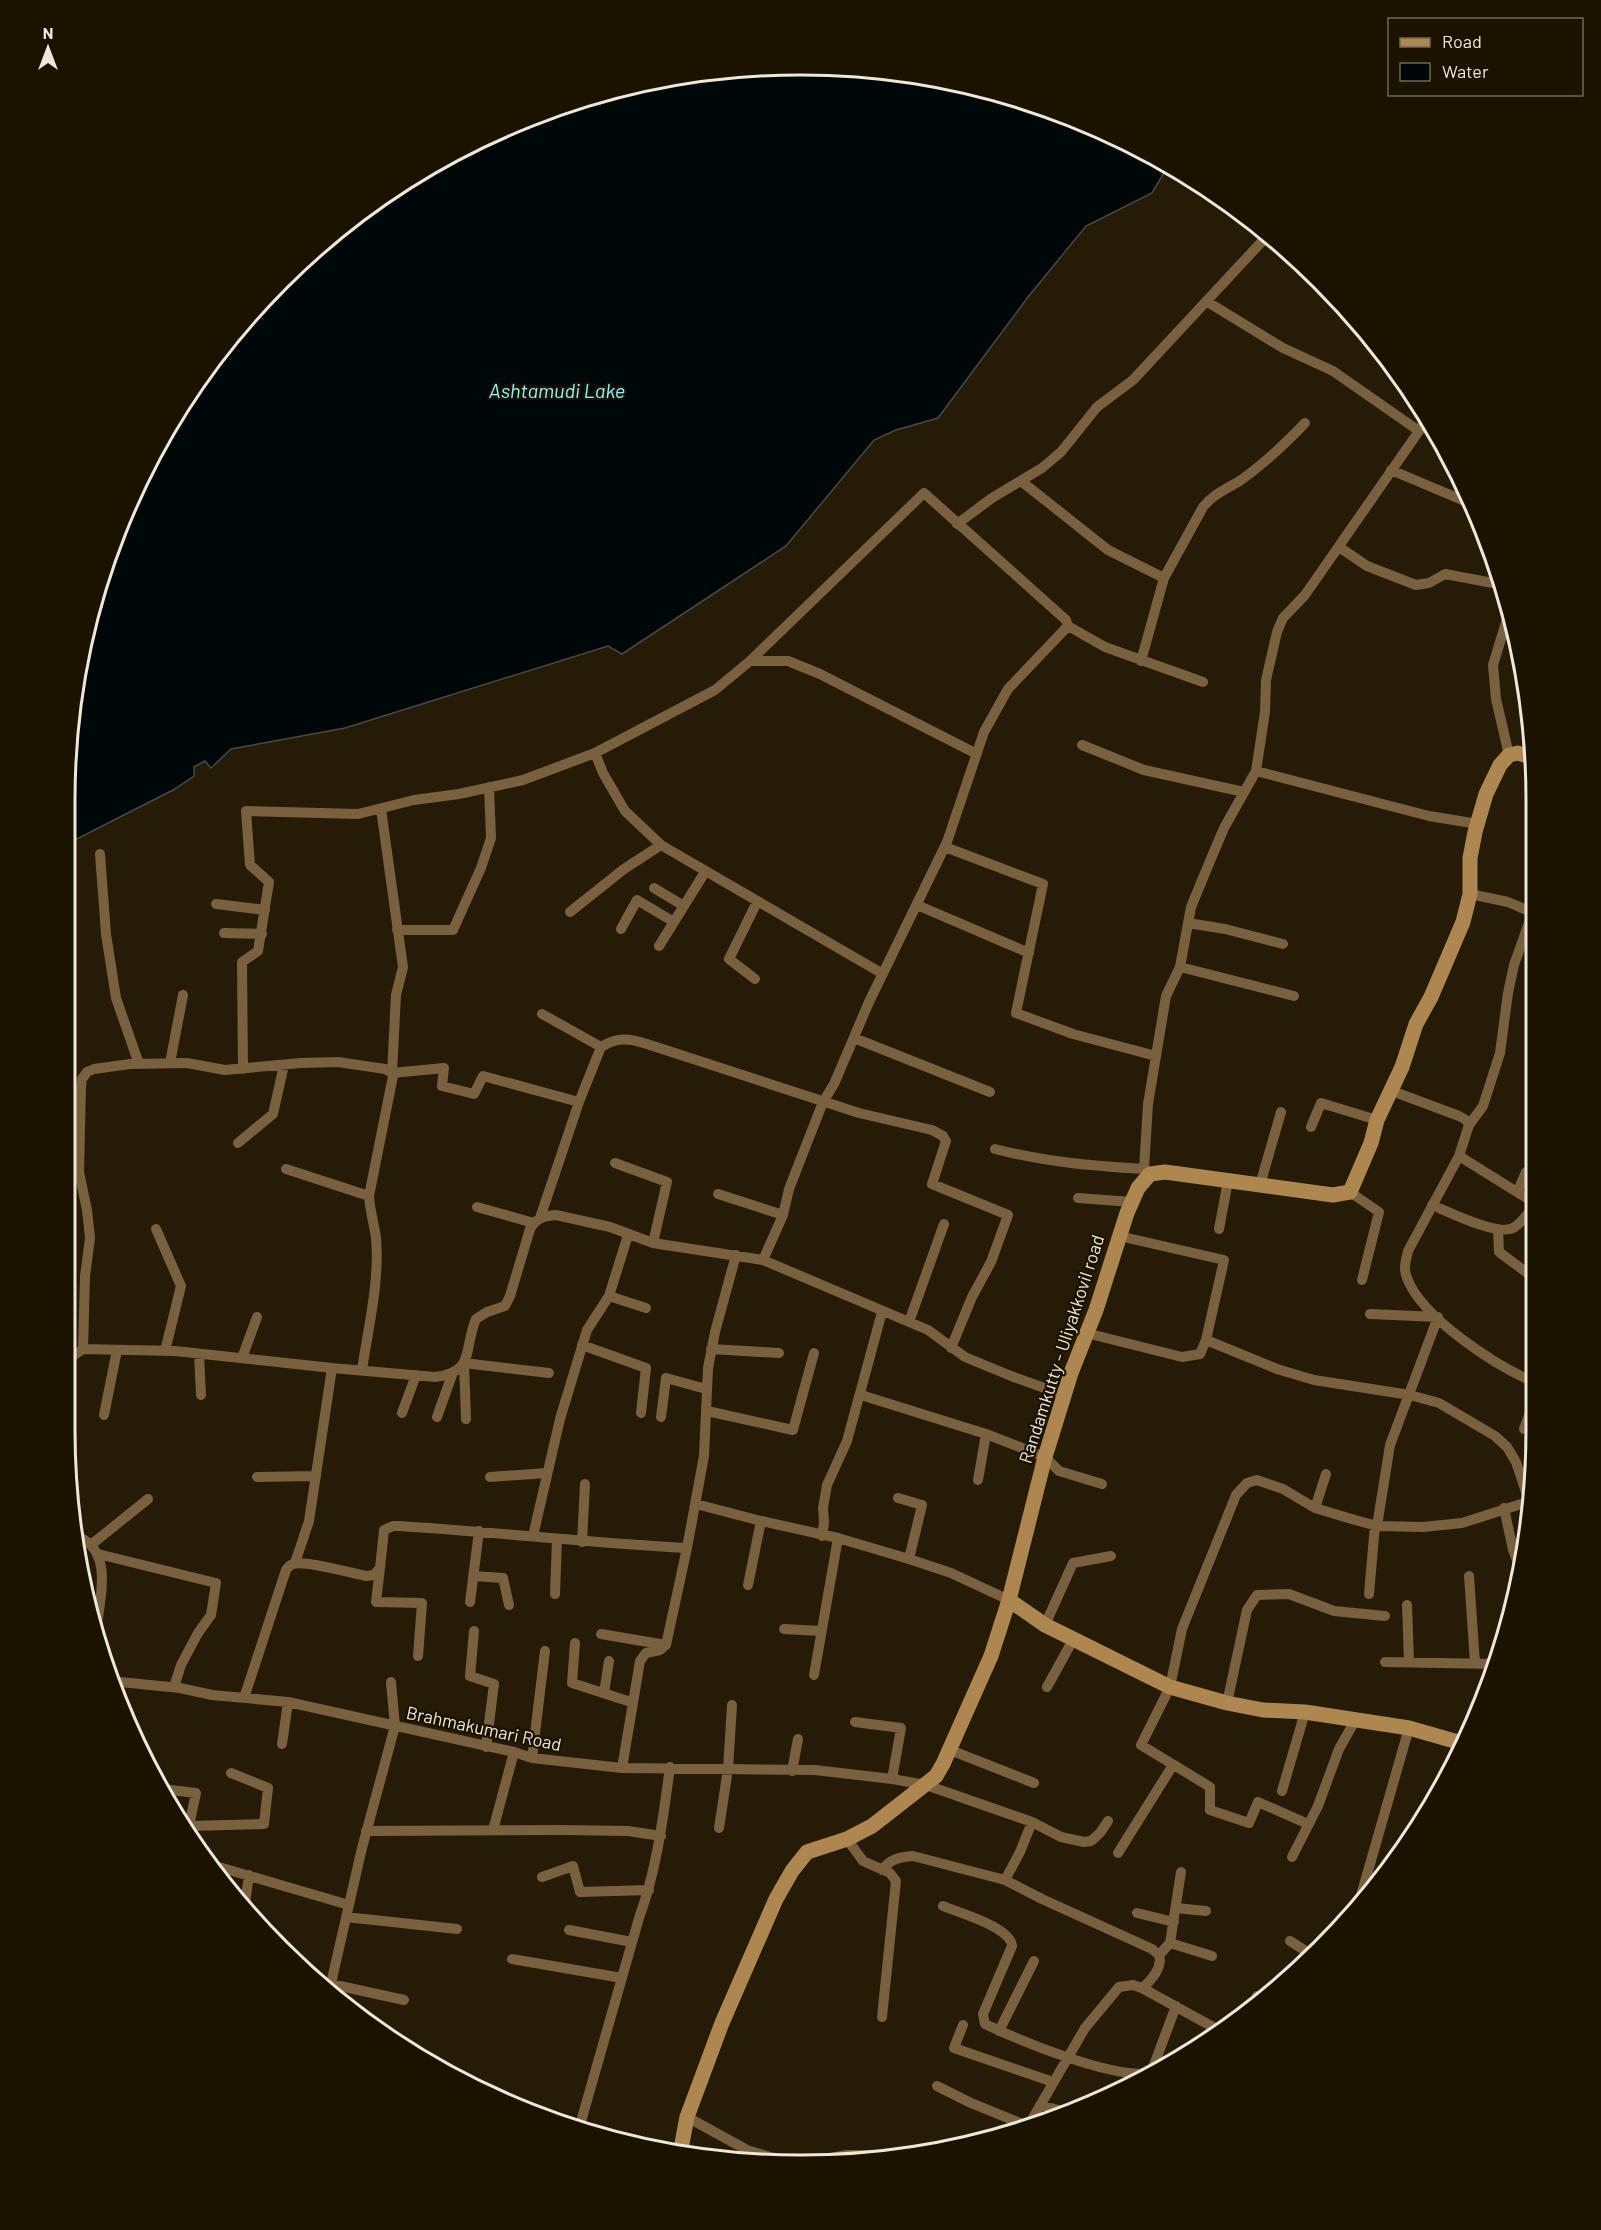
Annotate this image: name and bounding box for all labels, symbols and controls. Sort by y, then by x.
north arrow [18,18,78,78]
legend [1388,18,1583,96]
text: N [43,23,53,42]
text: Road [1442,30,1482,52]
text: Water [1442,60,1489,82]
water label: Ashtamudi Lake [489,378,625,402]
street label: Randamkutty - Uliyakkovil road [1014,1232,1108,1466]
street label: Brahmakumari Road [404,1701,564,1755]

